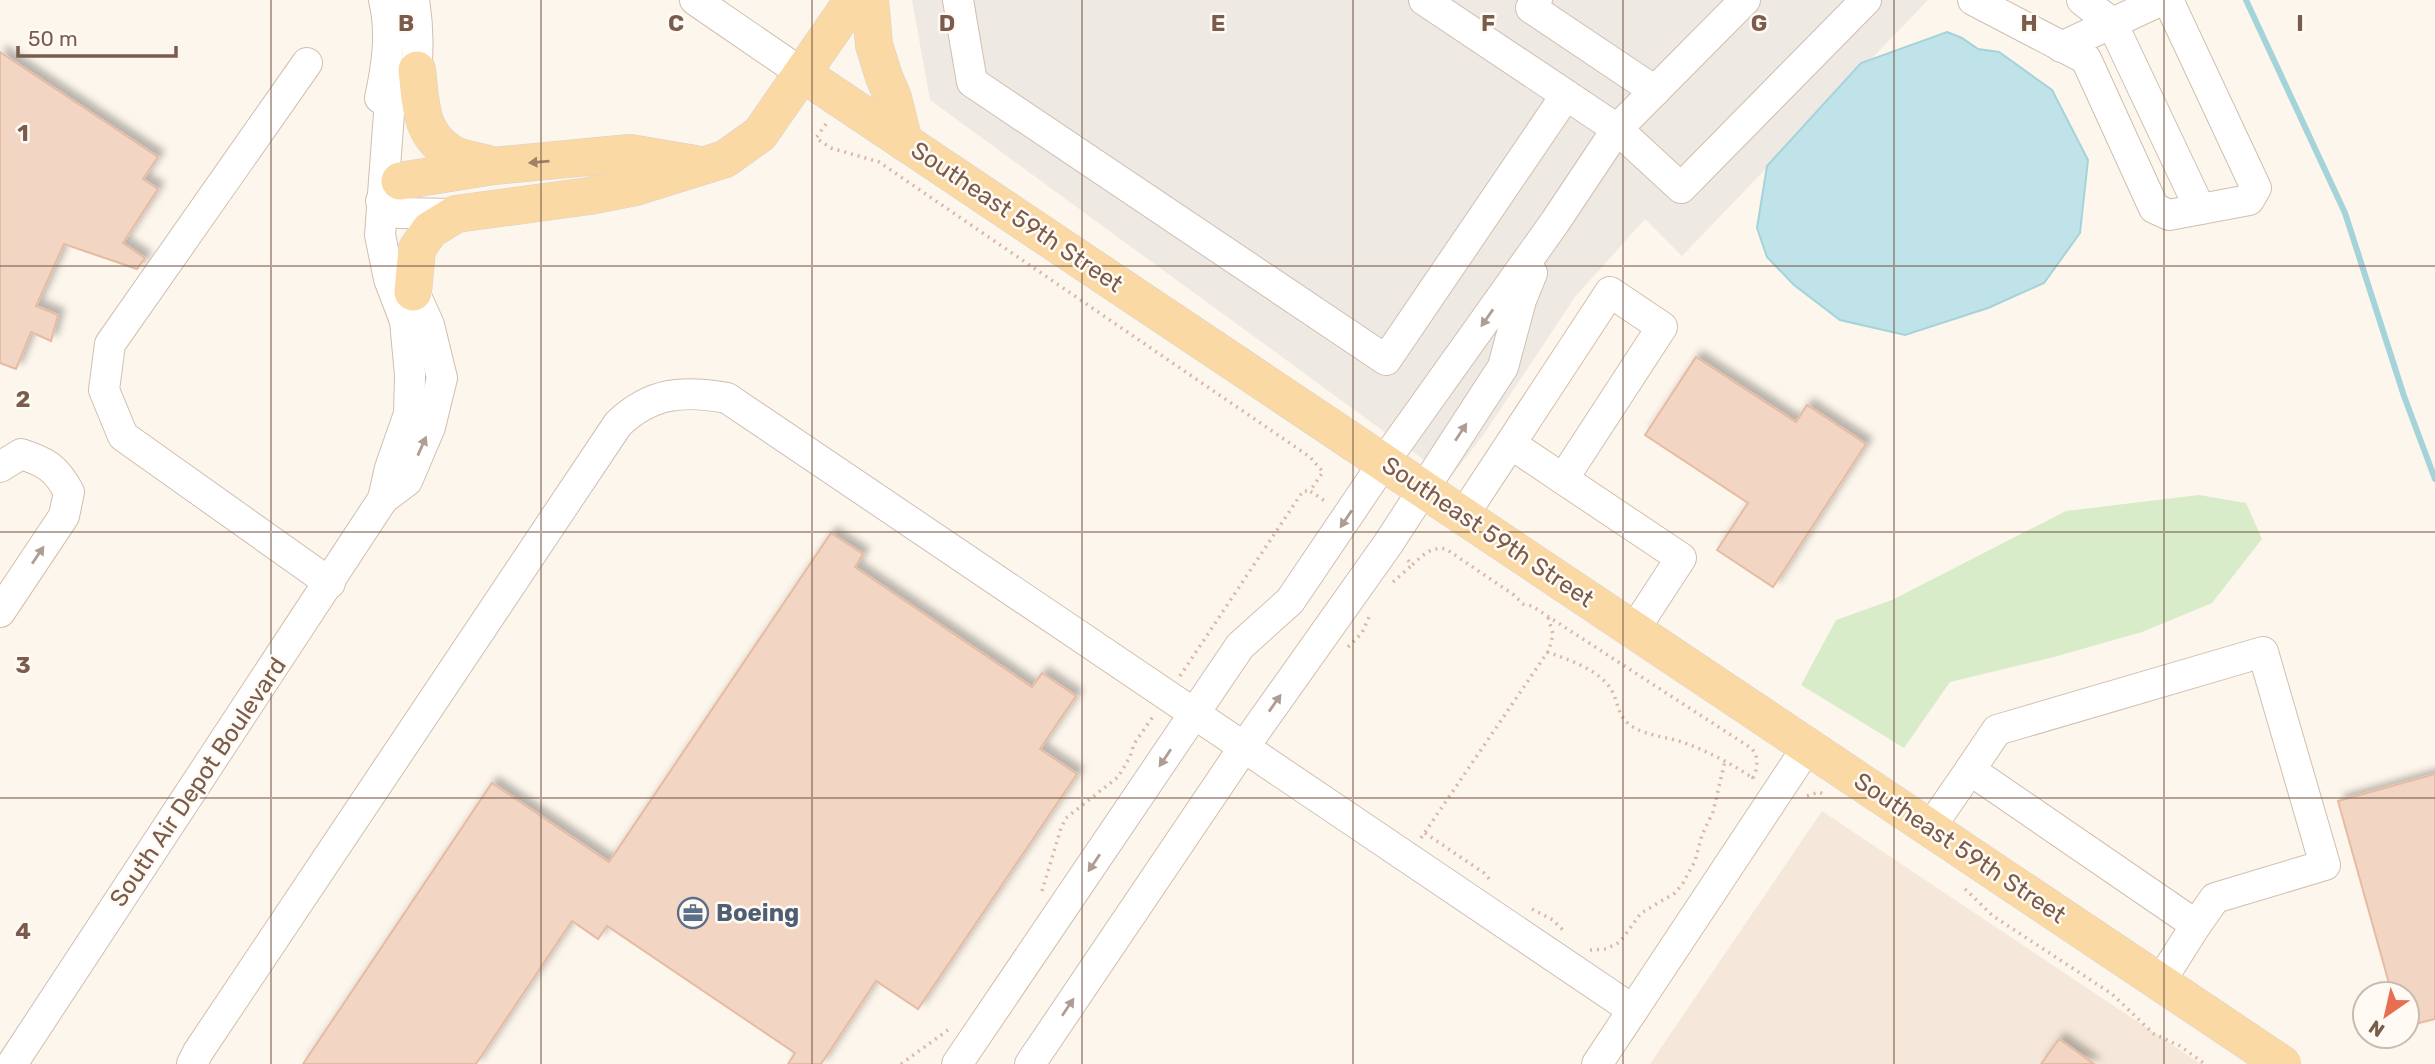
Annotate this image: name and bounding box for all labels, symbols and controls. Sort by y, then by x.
text: B [398,9,414,37]
text: C [668,9,684,37]
text: D [939,9,955,37]
text: E [1211,9,1225,37]
text: F [1481,9,1495,37]
text: G [1751,9,1767,37]
text: H [2020,9,2038,37]
text: I [2296,9,2304,37]
scale bar [18,14,175,58]
text: 50 m [28,26,78,51]
text: 1 [17,119,29,147]
street label: Southeast 59th Street [906,136,1128,298]
one-way arrow [528,157,550,168]
one-way arrow [1480,309,1494,327]
text: 2 [16,385,30,413]
one-way arrow [1455,422,1468,441]
one-way arrow [416,436,428,456]
street label: Southeast 59th Street [1377,451,1599,613]
one-way arrow [1339,510,1353,528]
one-way arrow [31,546,45,564]
text: 3 [15,651,31,679]
street label: South Air Depot Boulevard [104,652,292,912]
one-way arrow [1268,694,1282,712]
one-way arrow [1158,749,1172,767]
street label: Southeast 59th Street [1849,767,2071,929]
one-way arrow [1087,854,1101,872]
office icon: Boeing [676,896,710,930]
place label: Boeing [716,899,799,927]
text: 4 [15,917,31,945]
north arrow [2351,980,2421,1050]
one-way arrow [1061,998,1074,1017]
text: N [2365,1015,2389,1042]

